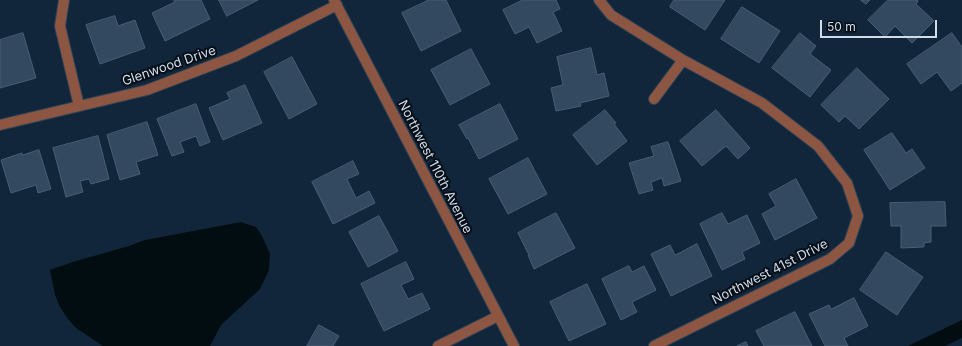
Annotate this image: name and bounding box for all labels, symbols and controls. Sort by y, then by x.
scale bar [822,12,939,38]
text: 50 m [827,19,856,34]
street label: Glenwood Drive [120,43,218,89]
street label: Northwest 110th Avenue [395,98,475,236]
street label: Northwest 41st Drive [710,236,830,308]

